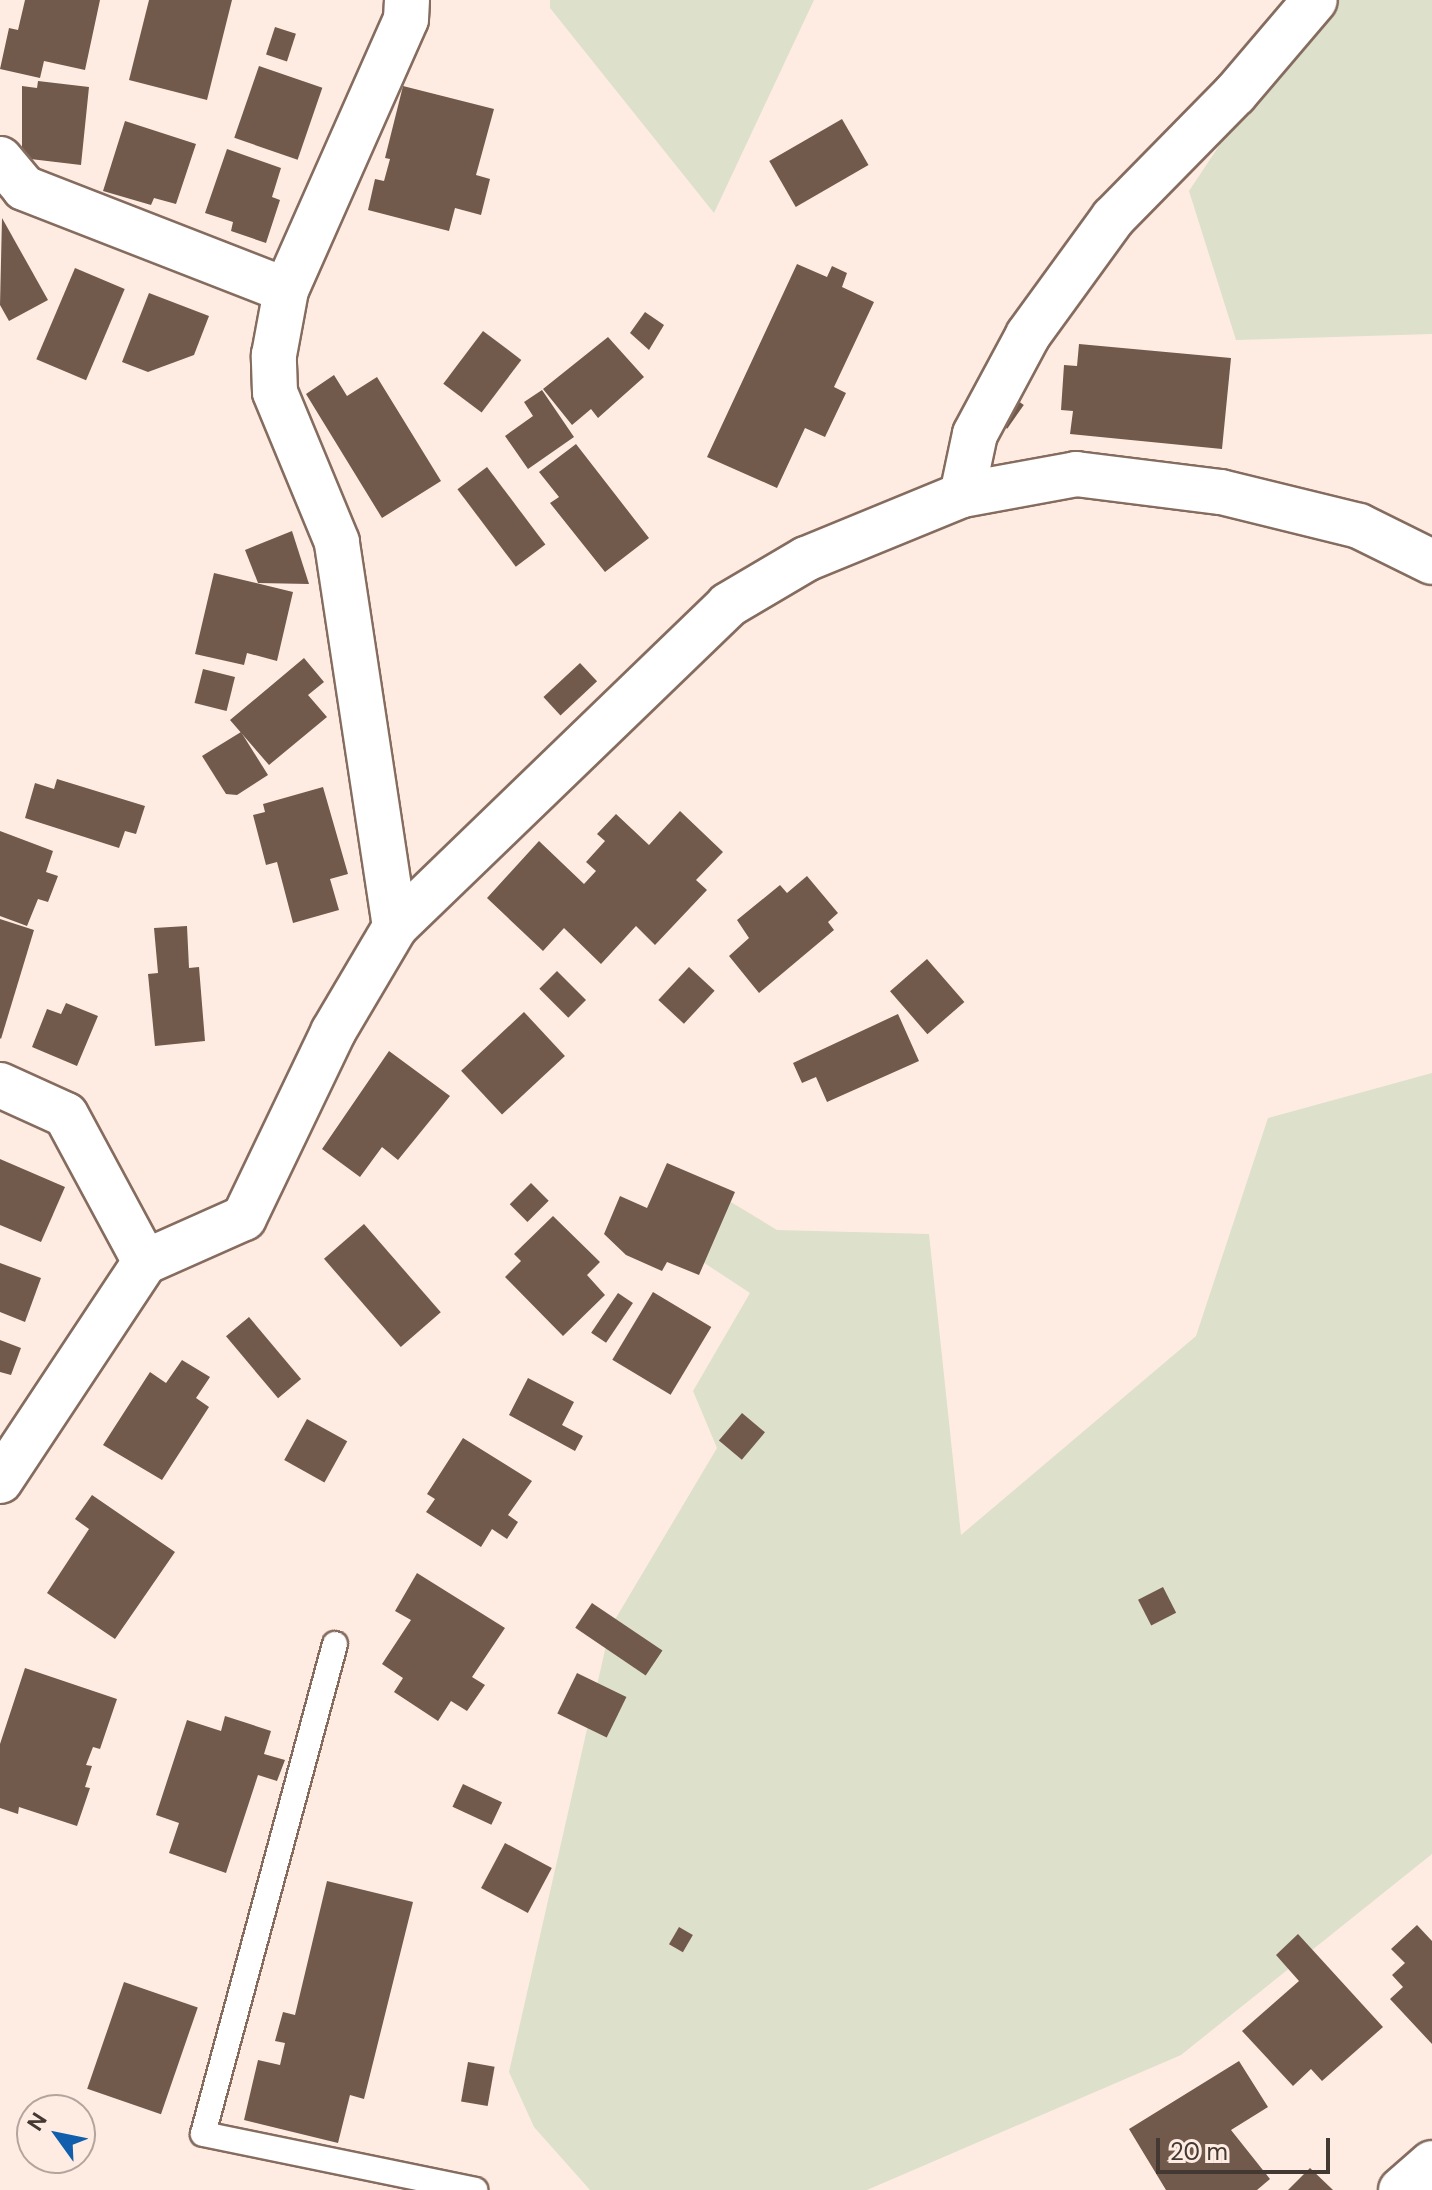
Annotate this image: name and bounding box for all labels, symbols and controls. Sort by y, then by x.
north arrow [16,2094,96,2174]
text: N [21,2107,54,2136]
scale bar [1160,2122,1334,2172]
text: 20 m [1170,2136,1228,2167]

